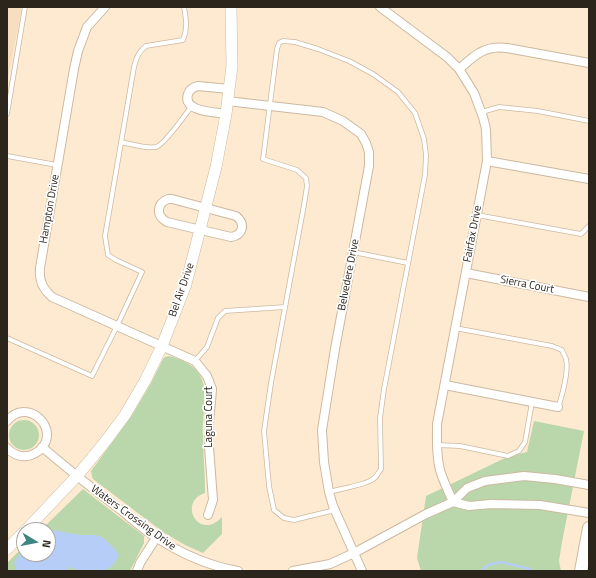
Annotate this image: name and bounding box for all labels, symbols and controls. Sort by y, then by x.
street label: Hampton Drive [37,173,63,245]
street label: Fairfax Drive [461,204,485,264]
street label: Belvedere Drive [336,238,362,312]
street label: Bel Air Drive [167,261,197,319]
street label: Sierra Court [499,273,555,297]
street label: Laguna Court [202,386,216,448]
street label: Waters Crossing Drive [88,483,178,553]
north arrow [16,522,56,562]
text: N [38,539,55,549]

